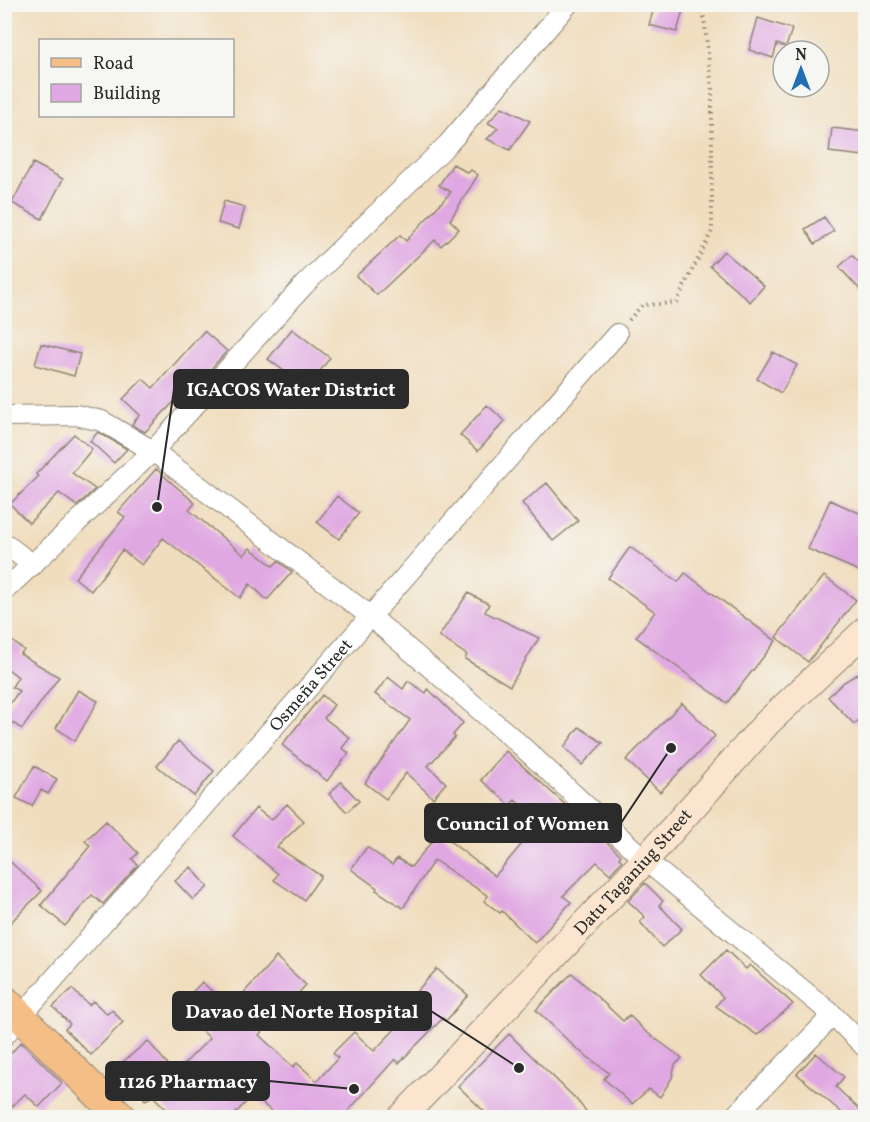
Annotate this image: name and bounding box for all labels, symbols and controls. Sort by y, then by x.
legend [39,39,234,117]
north arrow [771,39,831,99]
text: N [795,45,807,67]
text: Road [93,52,134,77]
text: Building [93,82,161,107]
callout: IGACOS Water District [174,370,408,408]
text: IGACOS Water District [186,377,396,405]
street label: Osmeña Street [264,634,359,738]
callout: Council of Women [425,804,621,842]
street label: Datu Taganiug Street [569,804,699,942]
text: Council of Women [436,811,610,839]
callout: Davao del Norte Hospital [173,992,431,1030]
text: Davao del Norte Hospital [185,999,419,1027]
callout: 1126 Pharmacy [106,1062,269,1100]
text: 1126 Pharmacy [119,1069,257,1097]

